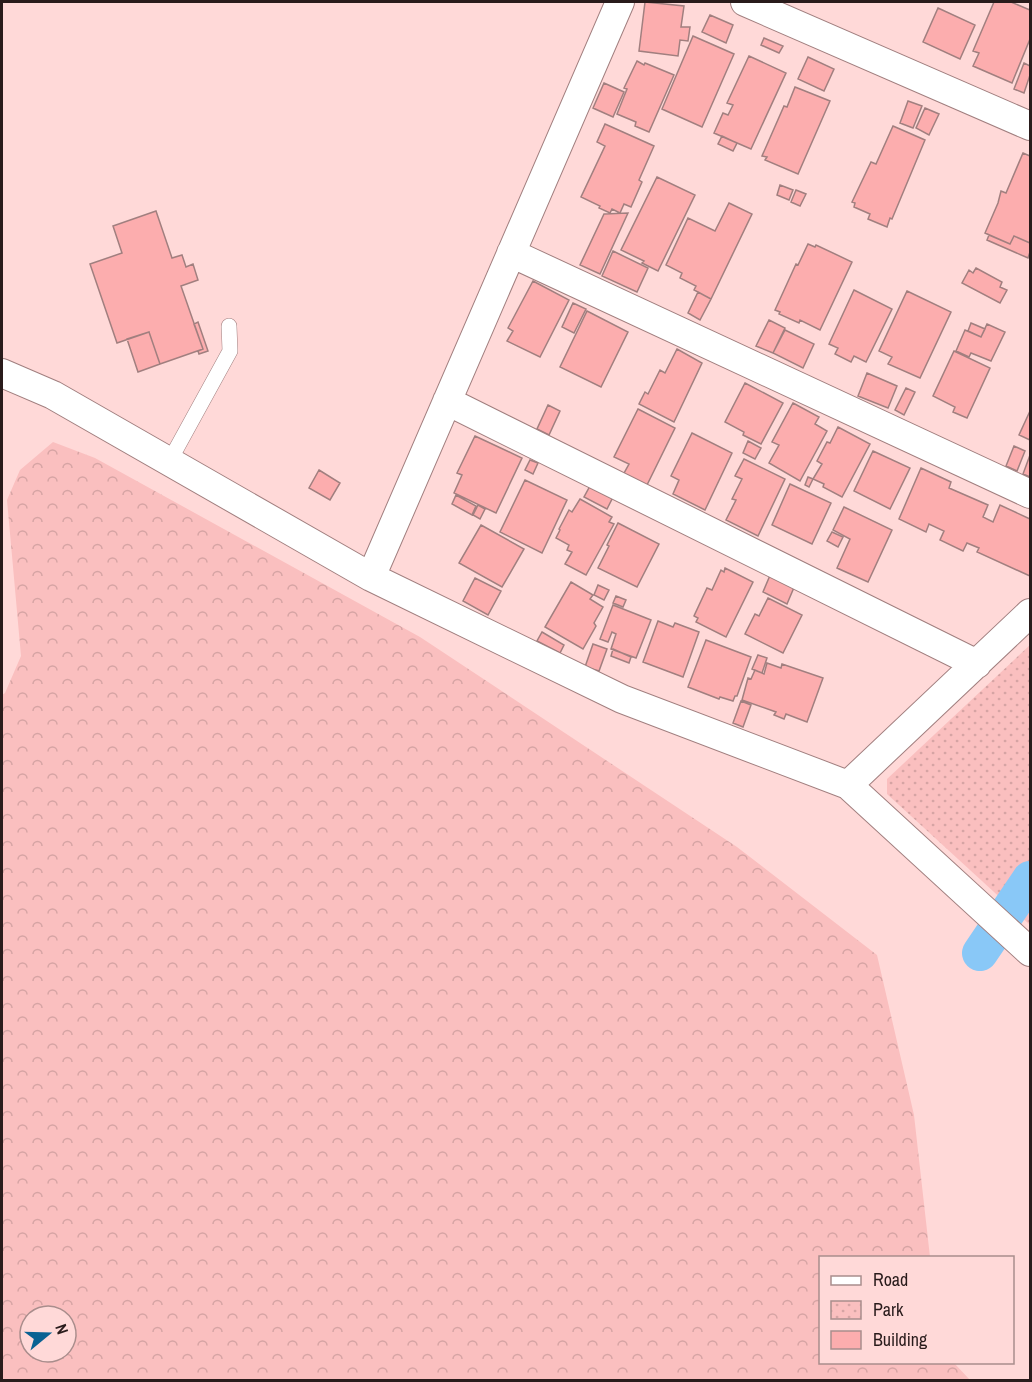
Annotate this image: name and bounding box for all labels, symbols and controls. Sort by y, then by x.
legend [819,1256,1014,1364]
text: Road [873,1267,908,1292]
text: Park [873,1297,904,1322]
north arrow [18,1304,78,1364]
text: N [50,1321,74,1337]
text: Building [873,1327,928,1352]

